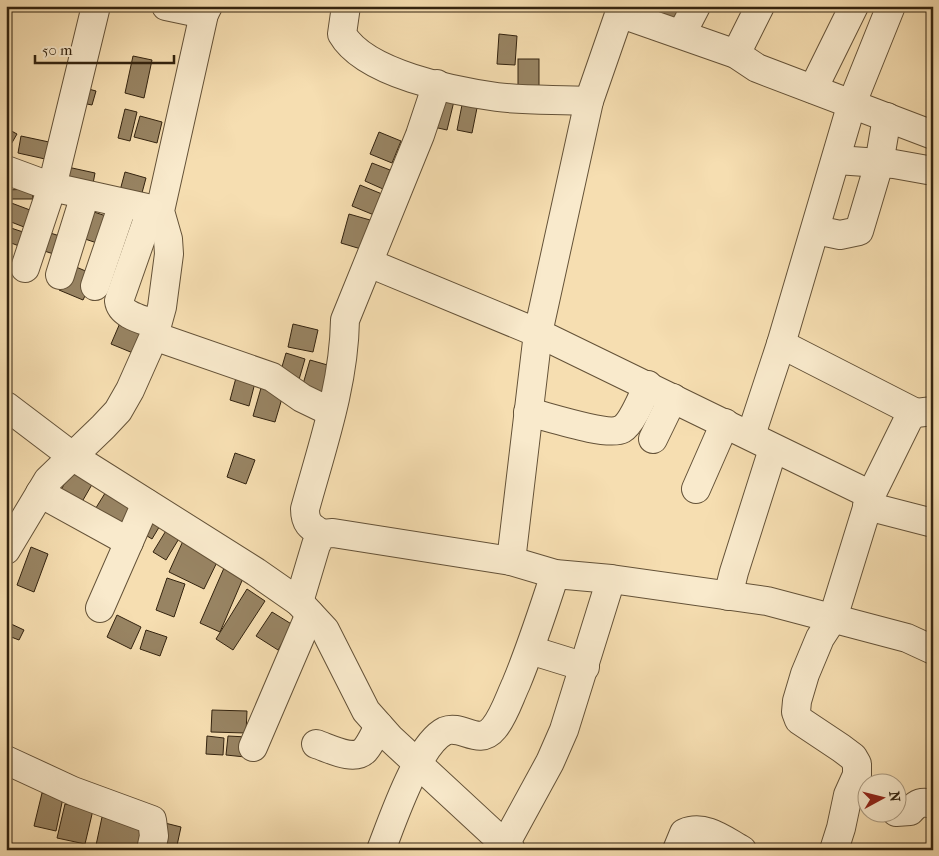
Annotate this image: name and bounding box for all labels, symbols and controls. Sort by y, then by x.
scale bar [35,32,174,64]
text: 50 m [42,41,73,59]
north arrow [856,774,906,824]
text: N [885,790,904,803]

